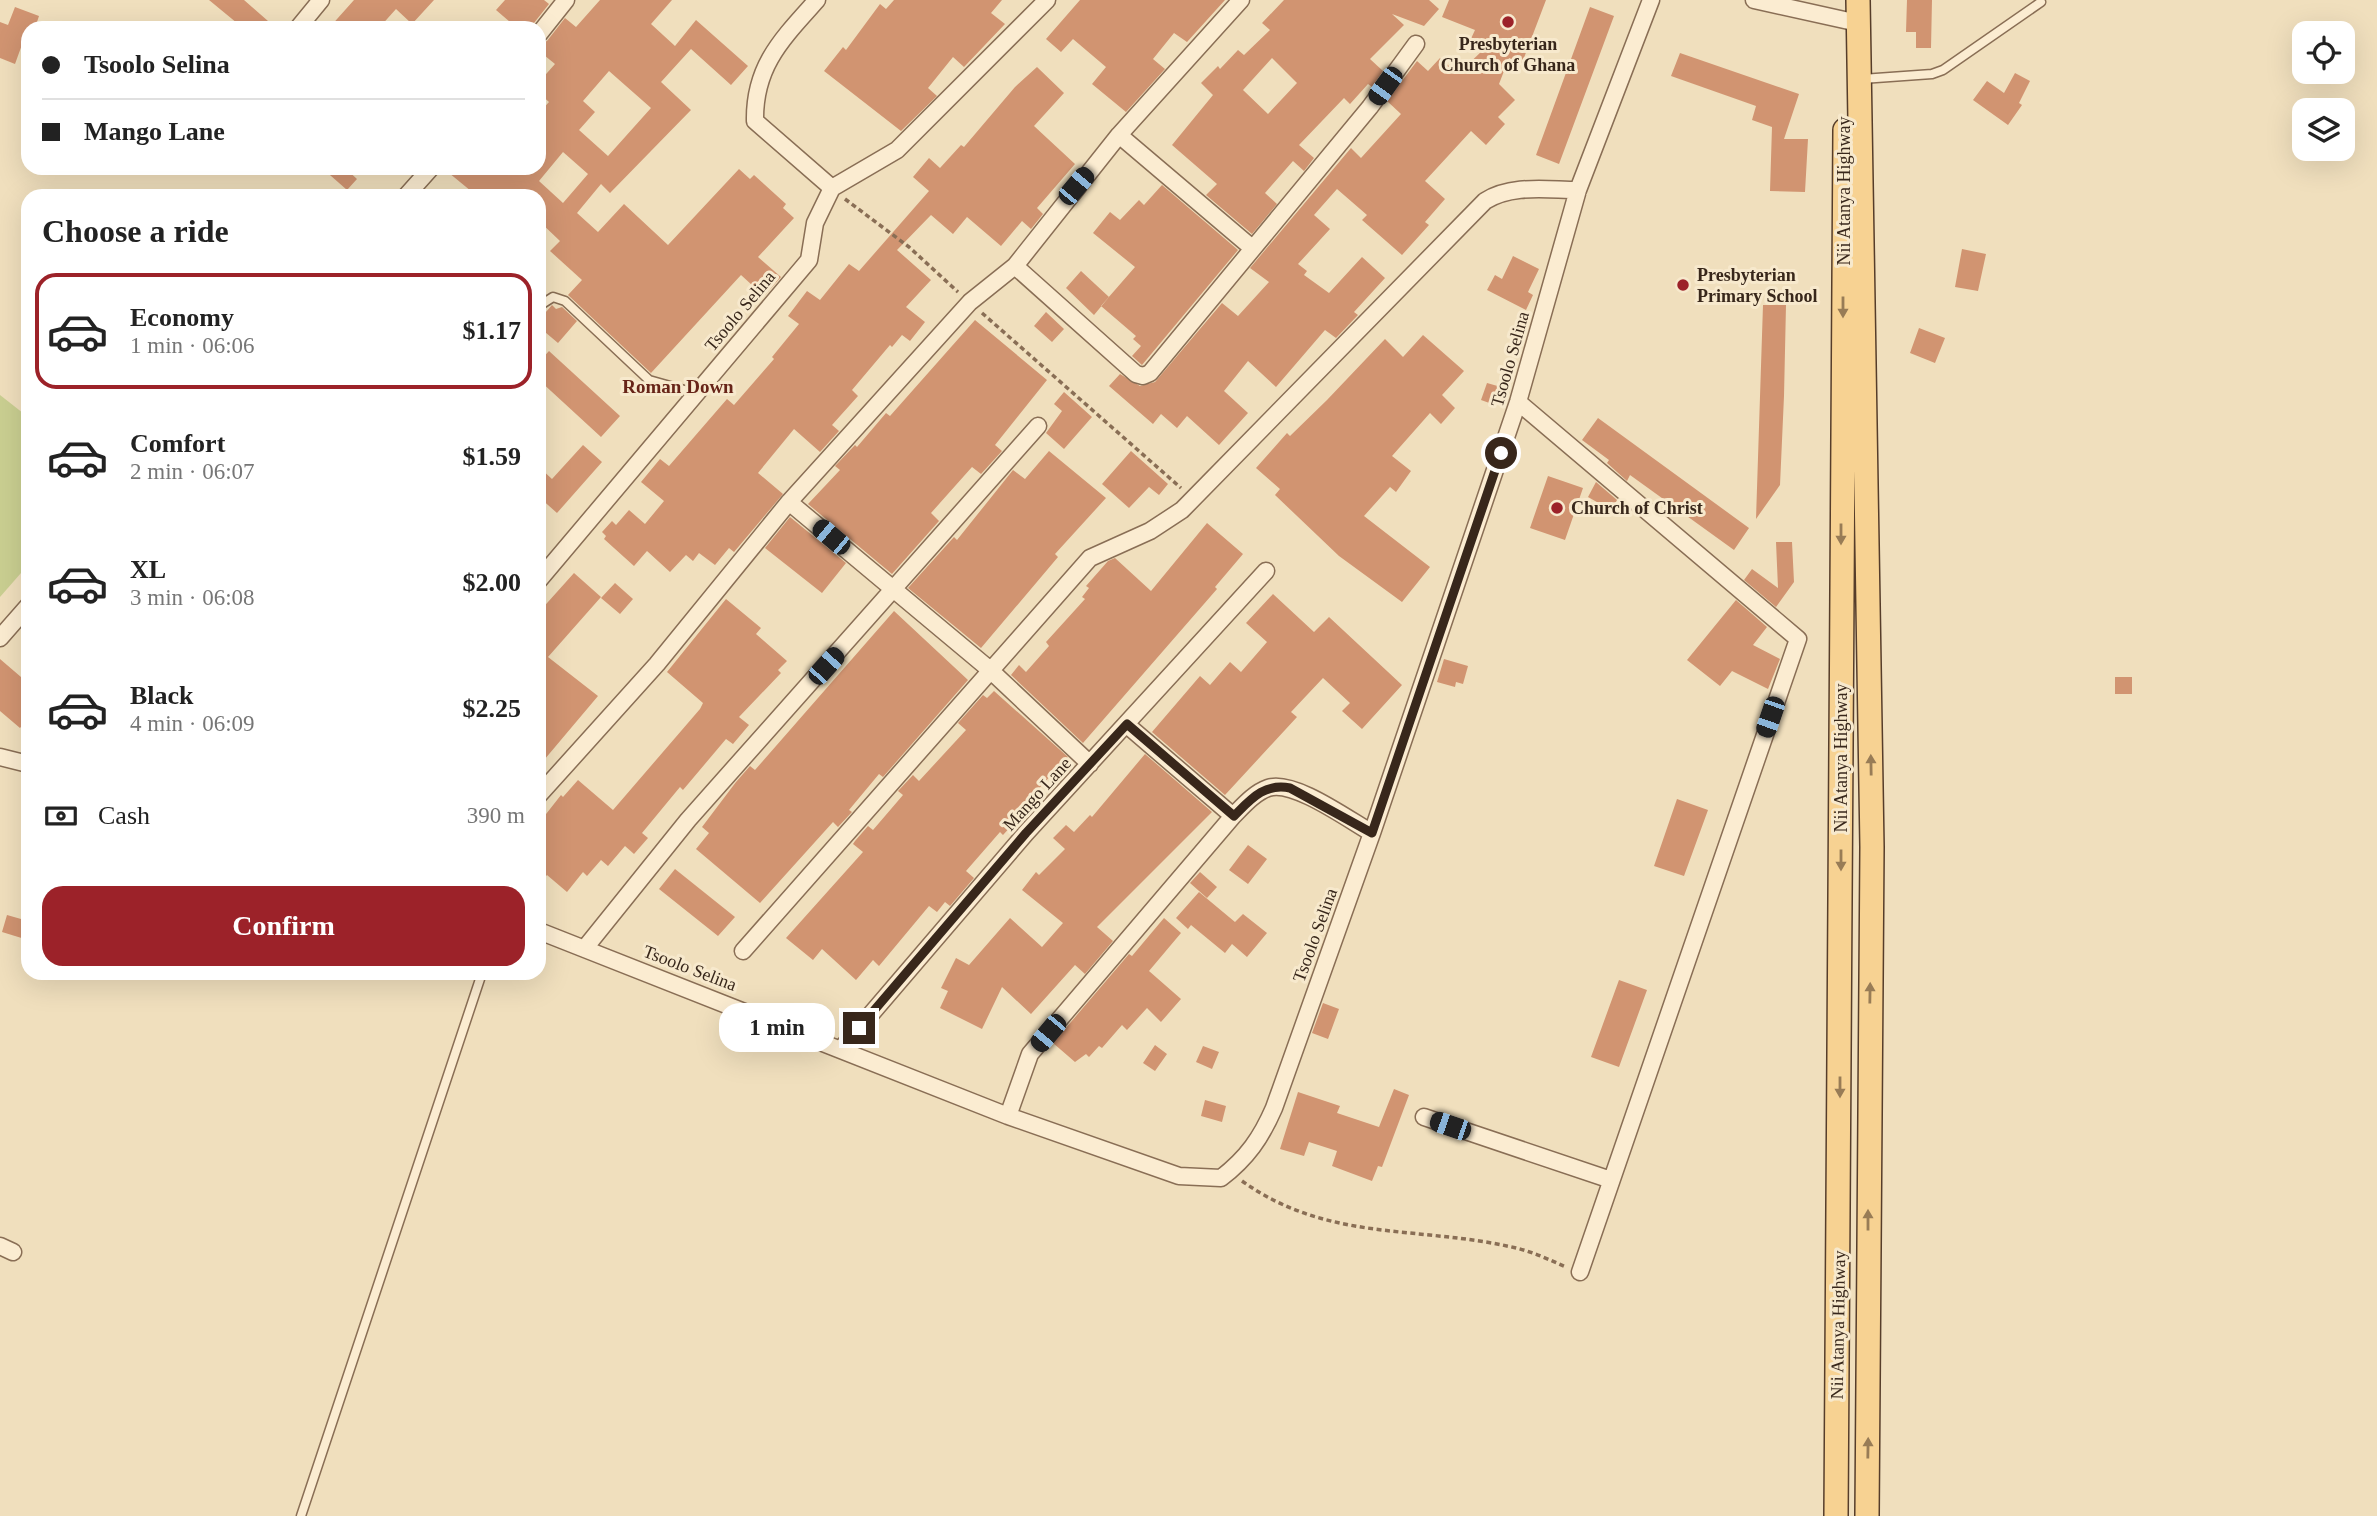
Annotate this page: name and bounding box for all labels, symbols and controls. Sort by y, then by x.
marker: Presbyterian Church of Ghana [1500,14,1516,30]
map controls [2292,21,2355,161]
button: locate [2292,21,2355,84]
place label: Presbyterian Church of Ghana [1441,34,1575,75]
text: Tsoolo Selina [84,50,230,79]
car [1365,63,1406,109]
button: layers [2292,98,2355,161]
text: Mango Lane [84,117,225,146]
street label: Nii Atanya Highway [1834,117,1854,265]
car [1055,163,1098,209]
text: Choose a ride [42,213,229,249]
place label: Presbyterian Primary School [1697,265,1817,306]
street label: Tsoolo Selina [701,267,779,355]
marker: Presbyterian Primary School [1675,277,1691,293]
one-way arrow [1837,296,1849,318]
icon: car [46,300,109,363]
text: Economy [130,303,234,332]
street label: Tsoolo Selina [1487,309,1533,409]
text: $1.17 [463,316,521,345]
text: 1 min · 06:06 [130,333,255,358]
district label: Roman Down [622,376,734,397]
icon: car [46,426,109,489]
text: Comfort [130,429,225,458]
route start [1485,437,1517,469]
text: $1.59 [463,442,521,471]
text: 2 min · 06:07 [130,459,255,484]
place label: Church of Christ [1571,498,1703,518]
marker: Church of Christ [1549,500,1565,516]
car [809,515,854,559]
one-way arrow [1836,523,1847,545]
icon: car [46,552,109,615]
text: XL [130,555,166,584]
text: $2.00 [463,568,521,597]
text: 3 min · 06:08 [130,585,255,610]
car [805,643,848,689]
icon: car [46,678,109,741]
text: Black [130,681,194,710]
street label: Nii Atanya Highway [1831,684,1851,832]
text: $2.25 [463,694,521,723]
car [1754,694,1787,740]
text: 4 min · 06:09 [130,711,255,736]
street label: Mango Lane [999,753,1075,835]
one-way arrow [1865,754,1876,776]
icon: cash [42,797,80,835]
text: Cash [98,801,150,830]
text: 390 m [467,803,525,828]
one-way arrow [1835,849,1847,871]
street label: Tsoolo Selina [1289,885,1341,985]
button: Confirm [42,886,525,966]
street label: Tsoolo Selina [641,941,739,995]
one-way arrow [1864,982,1876,1004]
callout: 1 min [719,1004,834,1052]
car [1027,1010,1070,1056]
route end [843,1012,875,1044]
text: 1 min [749,1015,805,1040]
one-way arrow [1834,1076,1846,1098]
car [1427,1109,1474,1143]
one-way arrow [1862,1209,1874,1231]
street label: Nii Atanya Highway [1827,1250,1849,1400]
one-way arrow [1862,1437,1874,1459]

